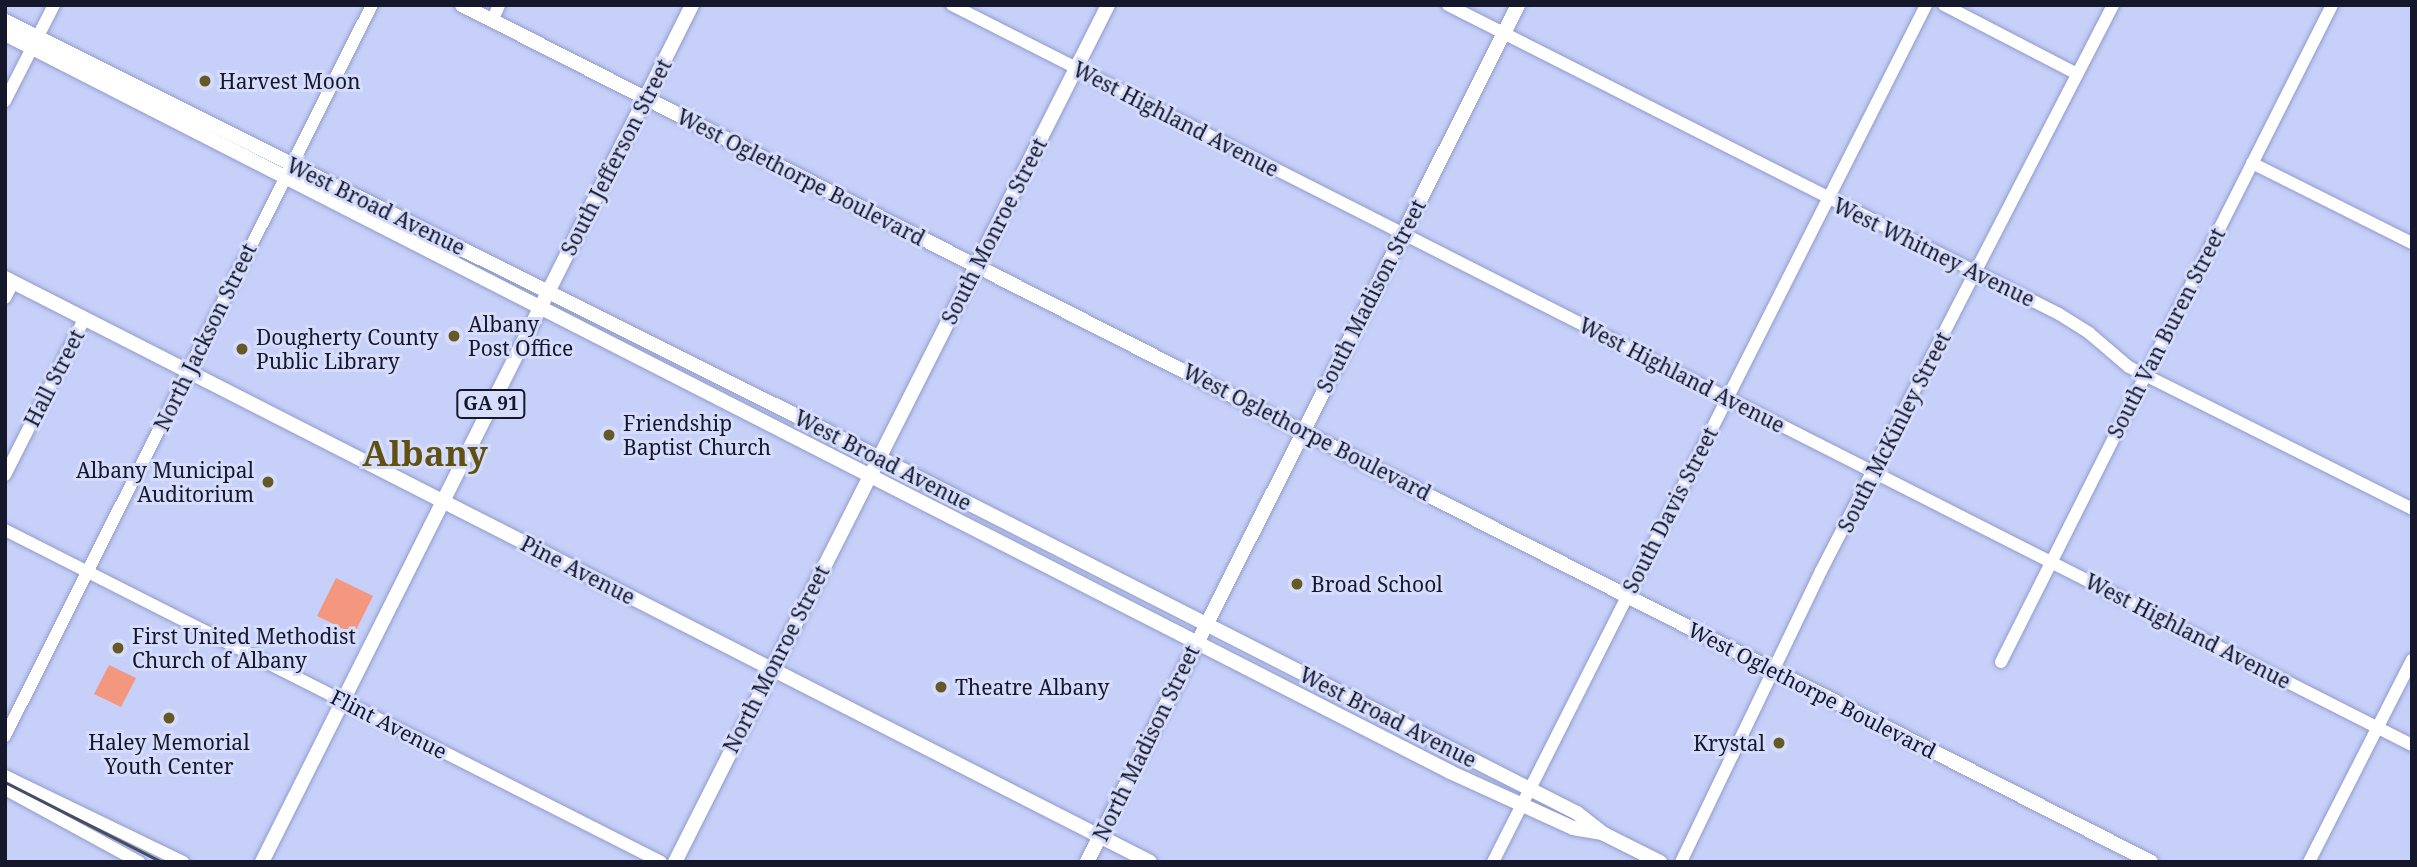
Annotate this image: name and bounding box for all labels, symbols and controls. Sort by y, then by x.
street label: South Jefferson Street [556,55,676,259]
street label: West Highland Avenue [1069,56,1283,182]
place label: Harvest Moon [219,68,361,94]
marker: Harvest Moon [197,73,213,89]
street label: West Oglethorpe Boulevard [673,103,929,251]
street label: South Monroe Street [936,134,1052,328]
street label: West Broad Avenue [283,152,469,260]
street label: West Whitney Avenue [1829,192,2039,312]
street label: South Madison Street [1311,195,1431,397]
street label: South Van Buren Street [2102,224,2230,442]
street label: North Jackson Street [149,239,261,435]
place label: Albany Post Office [468,311,573,361]
street label: West Highland Avenue [1575,312,1789,438]
place label: Dougherty County Public Library [256,324,438,374]
street label: Hall Street [19,325,89,431]
marker: Albany Post Office [446,328,462,344]
street label: South McKinley Street [1832,328,1956,536]
marker: Dougherty County Public Library [234,341,250,357]
street label: West Oglethorpe Boulevard [1179,358,1435,506]
road number: GA 91 [456,388,526,420]
street label: West Broad Avenue [790,404,976,516]
place label: Friendship Baptist Church [623,410,771,460]
street label: South Davis Street [1617,423,1723,597]
marker: Friendship Baptist Church [601,427,617,443]
district label: Albany [362,432,488,474]
place label: Albany Municipal Auditorium [76,457,254,507]
marker: Albany Municipal Auditorium [260,474,276,490]
street label: Pine Avenue [517,530,639,610]
street label: North Monroe Street [718,561,834,757]
street label: West Highland Avenue [2081,568,2295,694]
place label: Broad School [1311,571,1443,597]
marker: Broad School [1289,576,1305,592]
street label: West Oglethorpe Boulevard [1684,616,1940,764]
place label: First United Methodist Church of Albany [132,623,356,673]
marker: First United Methodist Church of Albany [110,640,126,656]
street label: North Madison Street [1088,641,1204,845]
street label: West Broad Avenue [1295,661,1481,773]
place label: Theatre Albany [955,674,1109,700]
marker: Theatre Albany [933,679,949,695]
street label: Flint Avenue [327,684,451,764]
marker: Haley Memorial Youth Center [161,710,177,726]
place label: Haley Memorial Youth Center [88,729,250,779]
place label: Krystal [1693,730,1765,756]
marker: Krystal [1771,735,1787,751]

